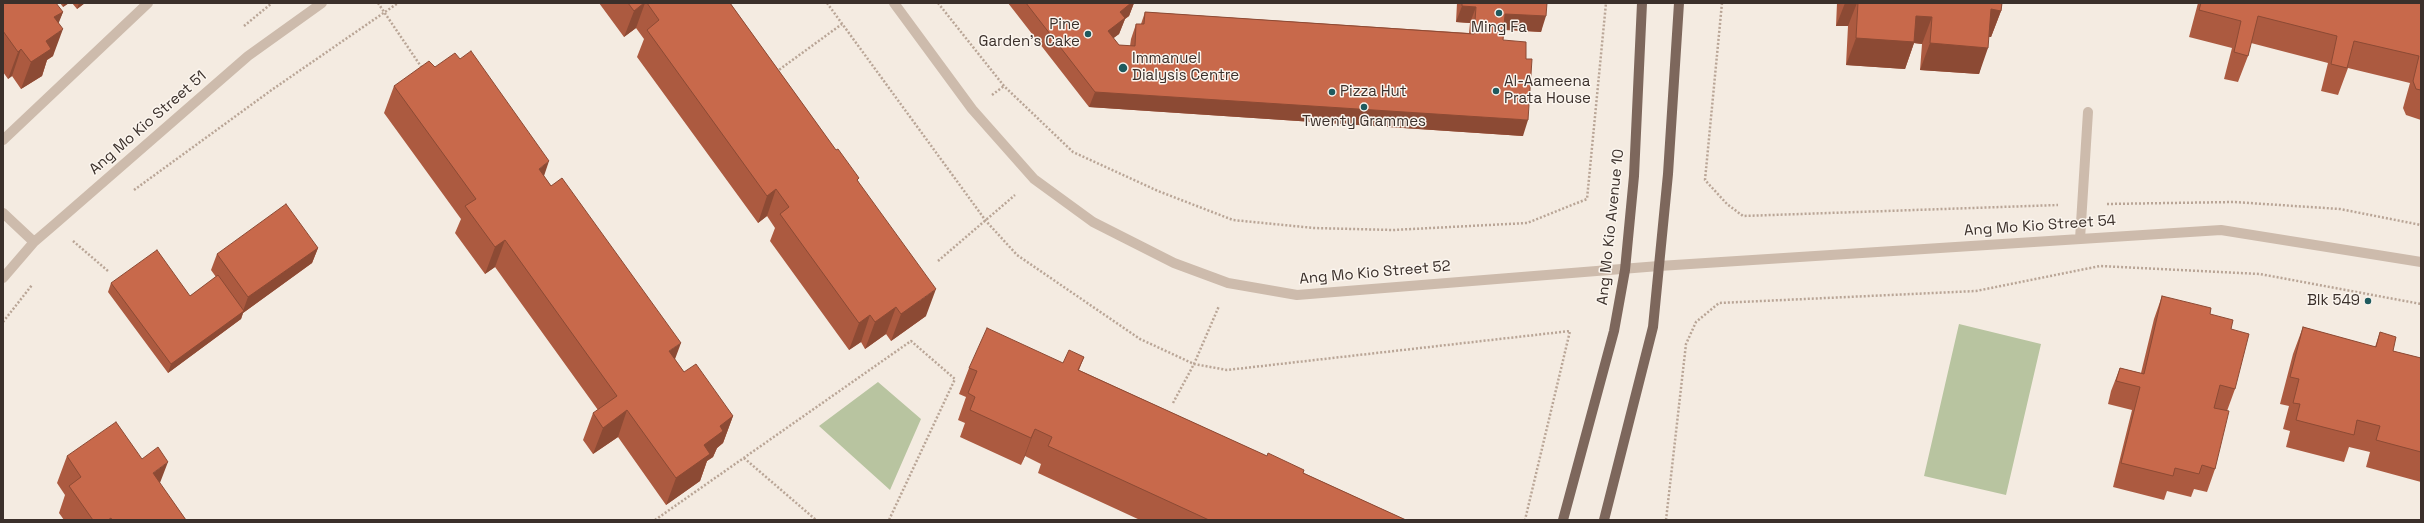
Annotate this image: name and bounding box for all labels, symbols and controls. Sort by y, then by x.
marker: Ming Fa [1494,8,1504,18]
place label: Pine Garden’s Cake [979,16,1080,51]
place label: Ming Fa [1471,19,1527,37]
marker: Pine Garden’s Cake [1083,29,1093,39]
place label: Immanuel Dialysis Centre [1132,50,1239,85]
marker: Immanuel Dialysis Centre [1117,62,1129,74]
street label: Ang Mo Kio Street 51 [86,67,210,179]
place label: Al-Aameena Prata House [1504,73,1591,108]
place label: Pizza Hut [1340,83,1407,101]
marker: Al-Aameena Prata House [1491,86,1501,96]
marker: Pizza Hut [1327,87,1337,97]
marker: Twenty Grammes [1359,102,1369,112]
place label: Twenty Grammes [1302,113,1426,131]
street label: Ang Mo Kio Avenue 10 [1594,148,1628,306]
street label: Ang Mo Kio Street 54 [1963,212,2117,240]
street label: Ang Mo Kio Street 52 [1299,257,1451,289]
place label: Blk 549 [2307,292,2360,310]
marker: Blk 549 [2363,296,2373,306]

